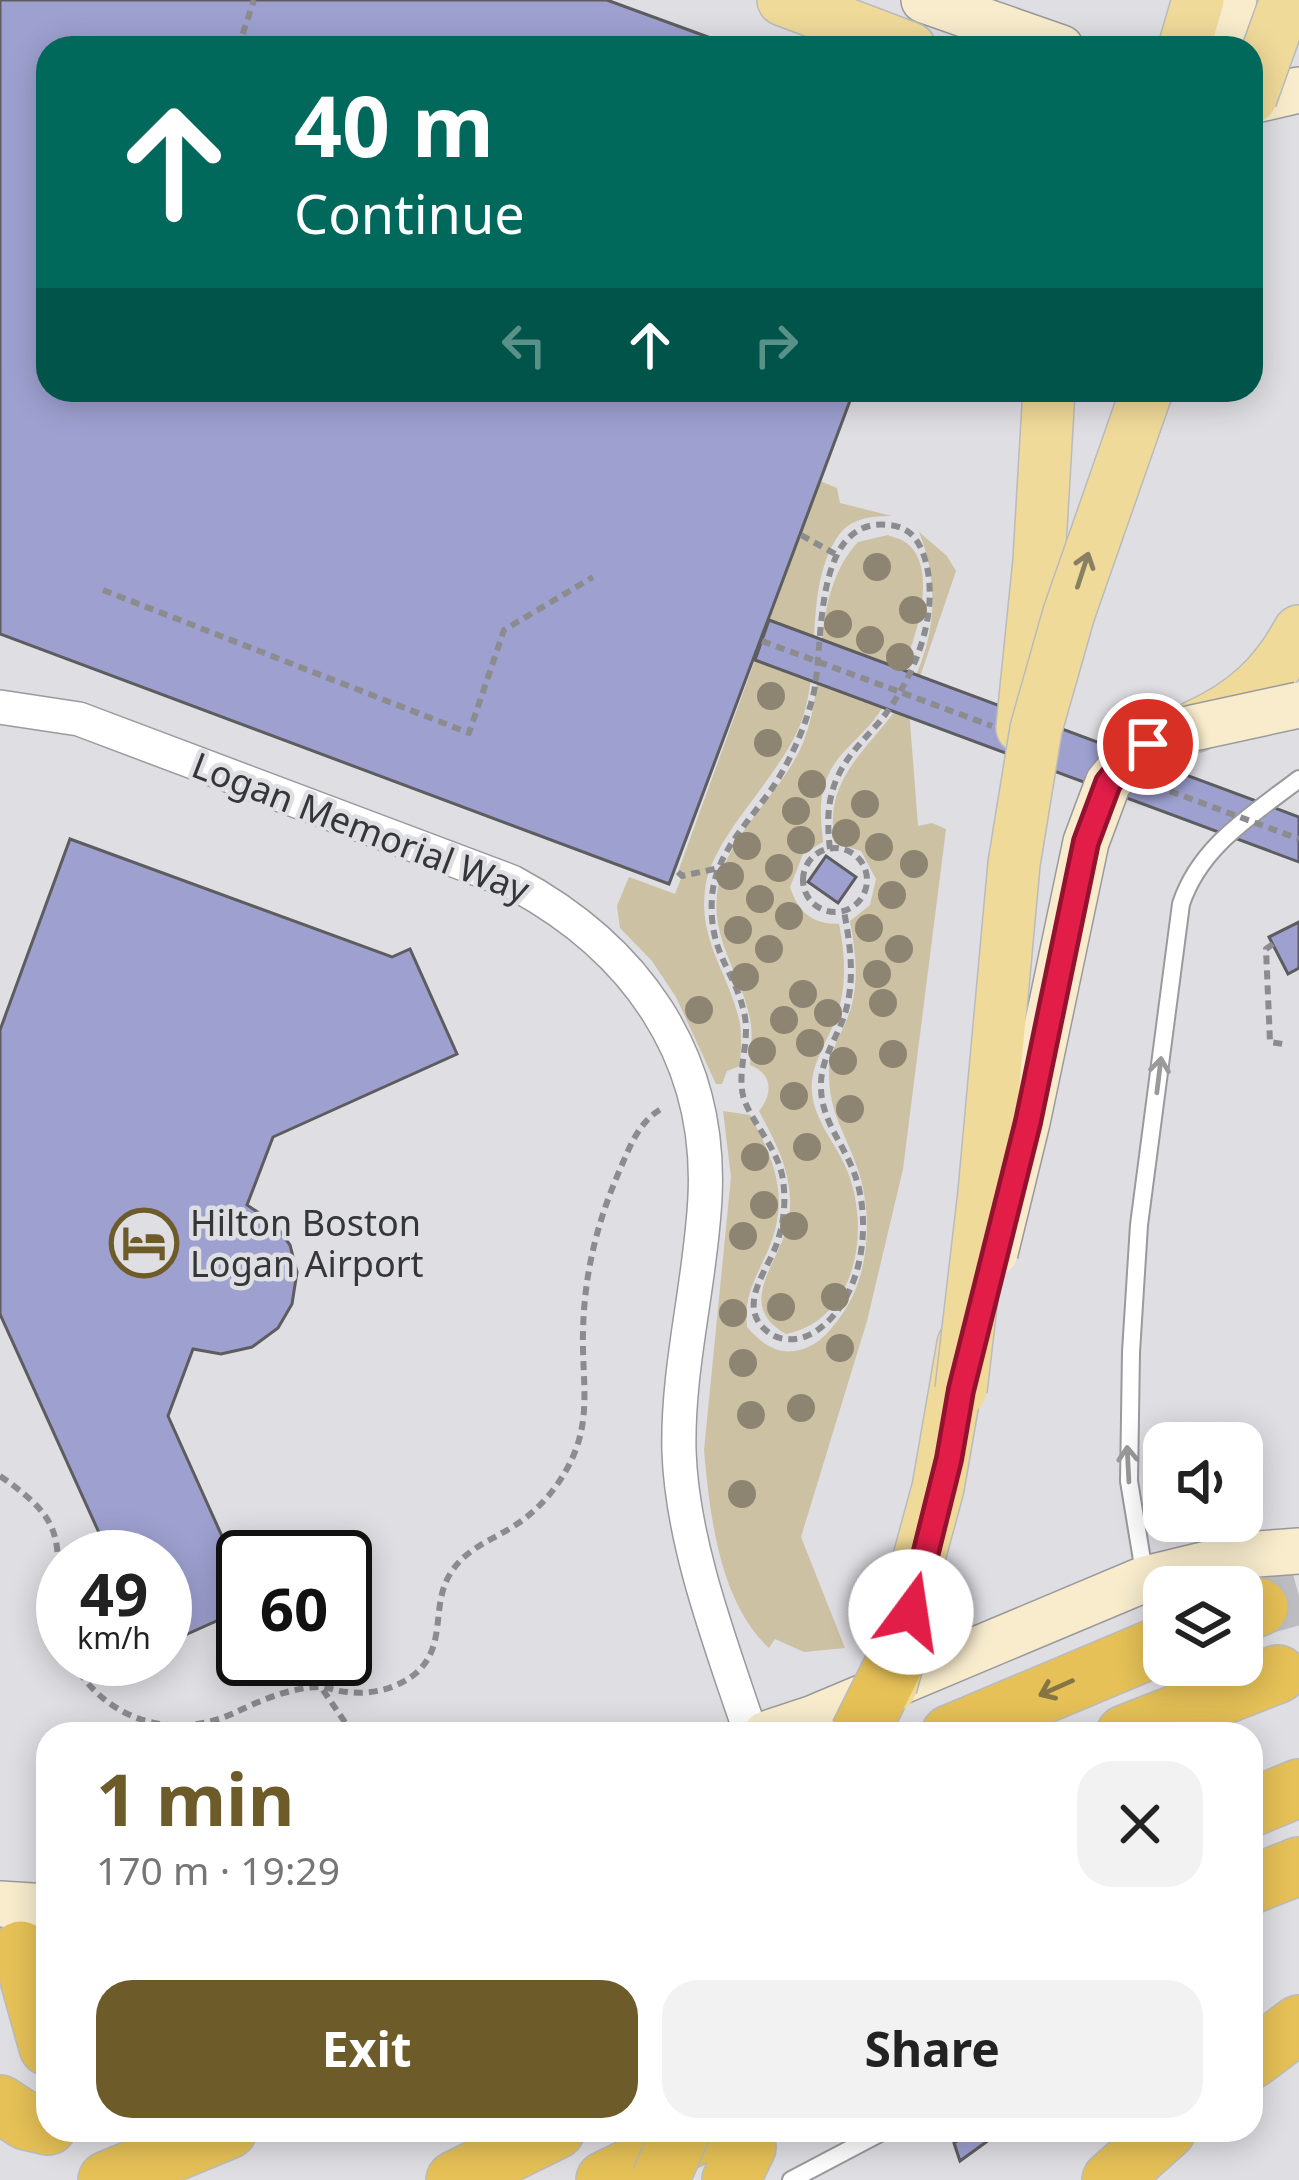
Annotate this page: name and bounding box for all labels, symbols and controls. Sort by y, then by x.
text: 40 m [294,67,494,182]
icon: ahead [96,84,252,240]
text: Continue [294,176,525,250]
icon: left [491,312,557,378]
icon: ahead [617,312,683,378]
icon: right [743,312,809,378]
one-way arrow [1073,552,1095,590]
pin [1097,693,1199,795]
icon: arrive [1115,711,1181,777]
street label: Logan Memorial Way [185,740,537,914]
one-way arrow [1148,1057,1170,1096]
place label: Hilton Boston Logan Airport [190,1198,424,1288]
hotel icon: Hilton Boston Logan Airport [109,1208,179,1278]
map controls [1143,1422,1263,1686]
button: sound [1143,1422,1263,1542]
one-way arrow [1116,1445,1139,1484]
speed limit sign: 60 [216,1530,372,1686]
position arrow [848,1549,974,1675]
text: 49 [80,1552,148,1634]
button: layers [1143,1566,1263,1686]
text: km/h [77,1617,151,1658]
one-way arrow [1039,1678,1075,1700]
text: 1 min [96,1749,294,1847]
button: close [1077,1761,1203,1887]
text: 170 m · 19:29 [96,1843,340,1896]
button: Exit [96,1980,638,2118]
button: Share [662,1980,1203,2118]

